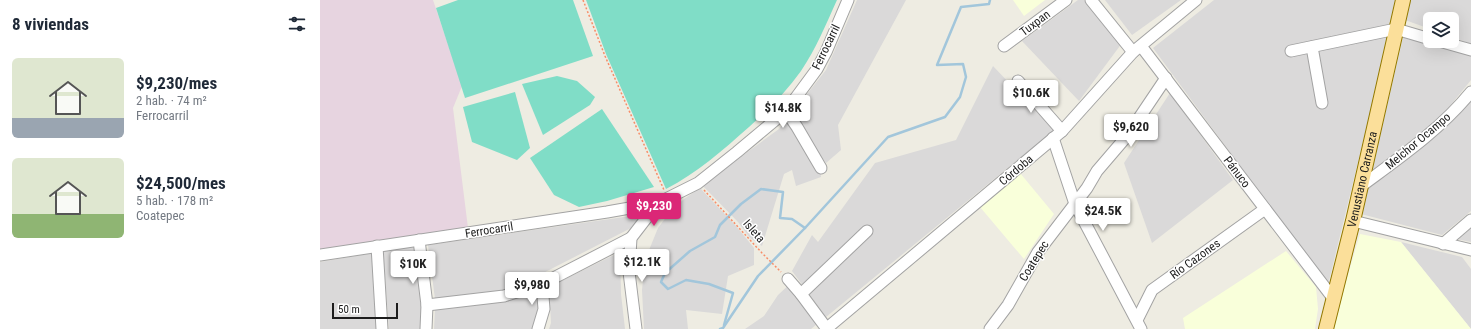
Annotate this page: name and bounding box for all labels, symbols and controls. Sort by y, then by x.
street label: Tuxpan [1017,7,1053,39]
map controls [1423,12,1459,48]
button: layers [1423,12,1459,48]
icon: filters [286,13,308,35]
text: 8 viviendas [12,14,89,34]
street label: Ferrocarril [809,22,843,72]
text: $9,230/mes [136,73,217,93]
icon: home [44,74,92,122]
pin: $10.6K [998,80,1064,114]
text: $10.6K [1012,85,1050,100]
text: 2 hab. · 74 m² [136,93,207,108]
pin: $14.8K [750,95,816,129]
text: $14.8K [764,100,802,115]
text: Ferrocarril [136,108,189,123]
street label: Melchor Ocampo [1383,110,1453,172]
pin: $9,620 [1098,114,1164,148]
text: $9,620 [1113,119,1149,134]
street label: Venustiano Carranza [1345,130,1380,229]
street label: Córdoba [996,152,1036,188]
street label: Pánuco [1221,154,1253,190]
text: $24,500/mes [136,173,226,193]
icon: home [44,174,92,222]
text: 5 hab. · 178 m² [136,193,213,208]
pin: $9,230 [621,193,687,227]
text: $9,230 [636,198,672,213]
pin: $24.5K [1070,198,1136,232]
text: $24.5K [1084,203,1122,218]
text: Coatepec [136,208,185,223]
street label: Isleta [740,217,768,246]
street label: Ferrocarril [464,219,514,241]
street label: Río Cazones [1167,236,1223,282]
street label: Coatepec [1016,238,1052,284]
pin: $12.1K [609,249,675,283]
pin: $10K [389,251,437,285]
text: $12.1K [623,254,661,269]
text: $10K [400,256,426,271]
pin: $9,980 [499,272,565,306]
text: $9,980 [514,277,550,292]
scale bar [332,301,398,320]
text: 50 m [338,303,360,316]

